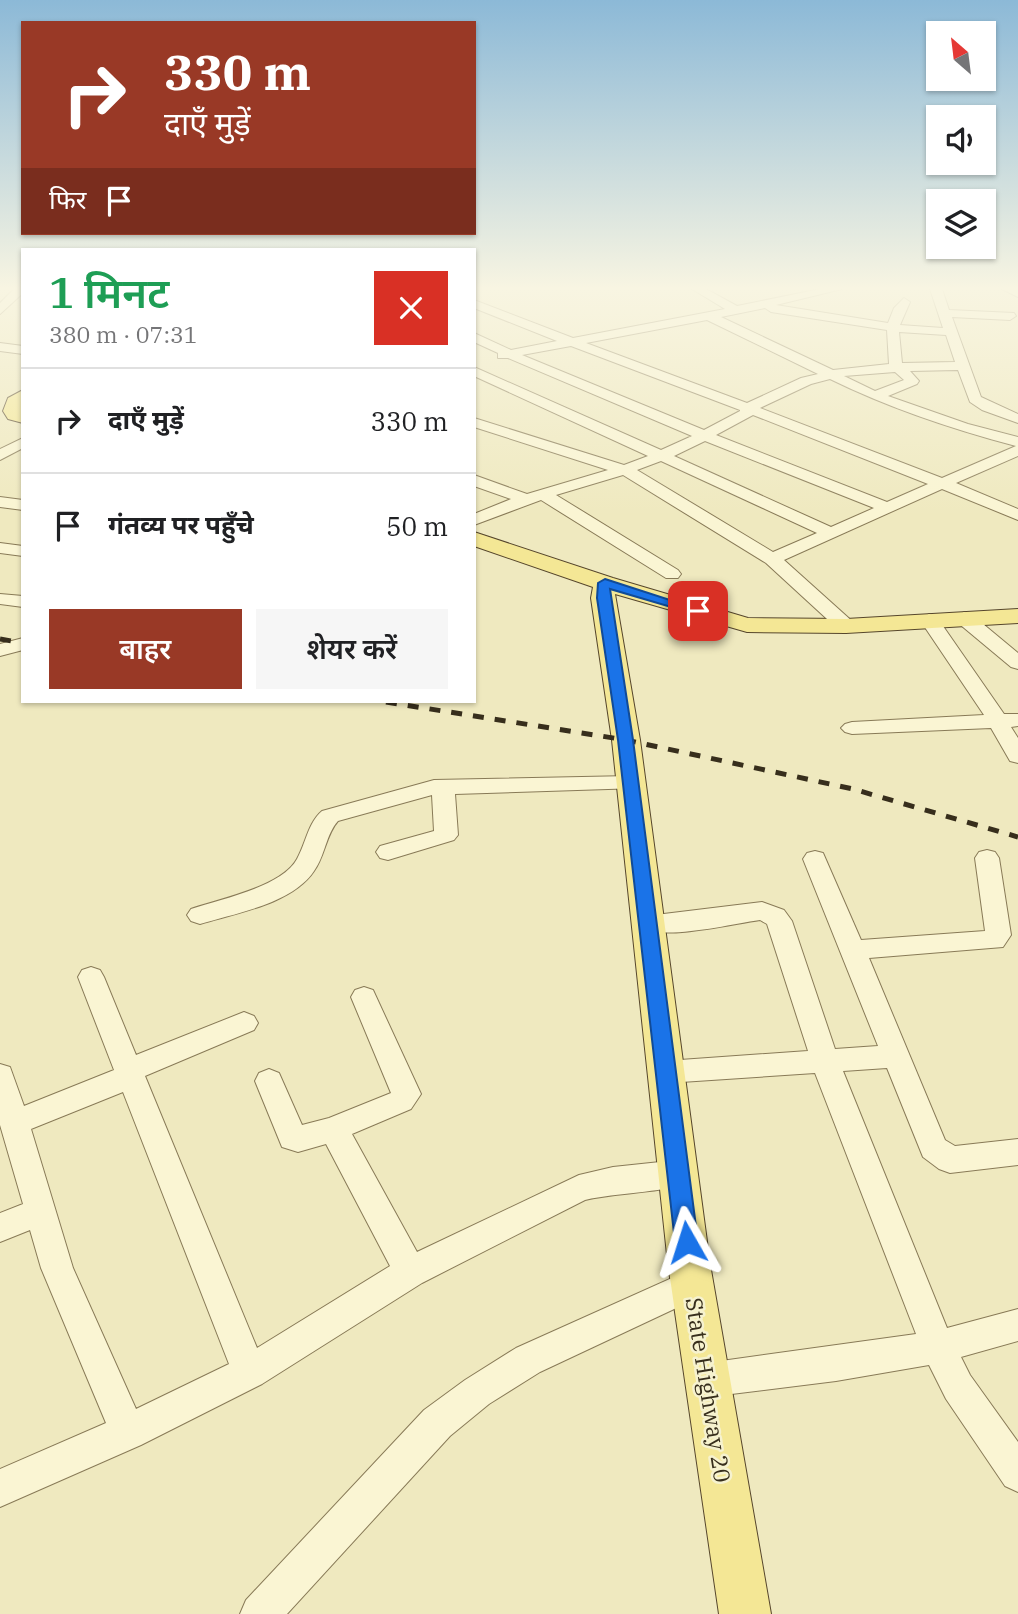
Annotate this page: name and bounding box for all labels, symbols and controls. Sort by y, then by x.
north arrow [926,21,996,91]
map controls [926,21,996,259]
text: 330 m [164,40,311,103]
icon: right [49,49,140,140]
text: दाएँ मुड़ें [164,102,251,144]
button: sound [926,105,996,175]
text: फिर [49,182,86,216]
icon: arrive [100,182,138,220]
button: layers [926,189,996,259]
text: 1 मिनट [49,265,169,320]
button: close [374,271,448,345]
text: 380 m · 07:31 [49,319,198,349]
icon: right [49,402,87,440]
text: दाएँ मुड़ें [108,402,184,436]
text: 330 m [370,404,448,438]
icon: arrive [49,507,87,545]
text: गंतव्य पर पहुँचे [108,507,254,541]
text: 50 m [386,509,448,543]
pin [668,581,728,641]
icon: arrive [679,592,717,630]
button: बाहर [49,609,242,689]
button: शेयर करें [256,609,448,689]
position arrow [650,1205,724,1279]
street label: State Highway 20 [680,1295,738,1485]

